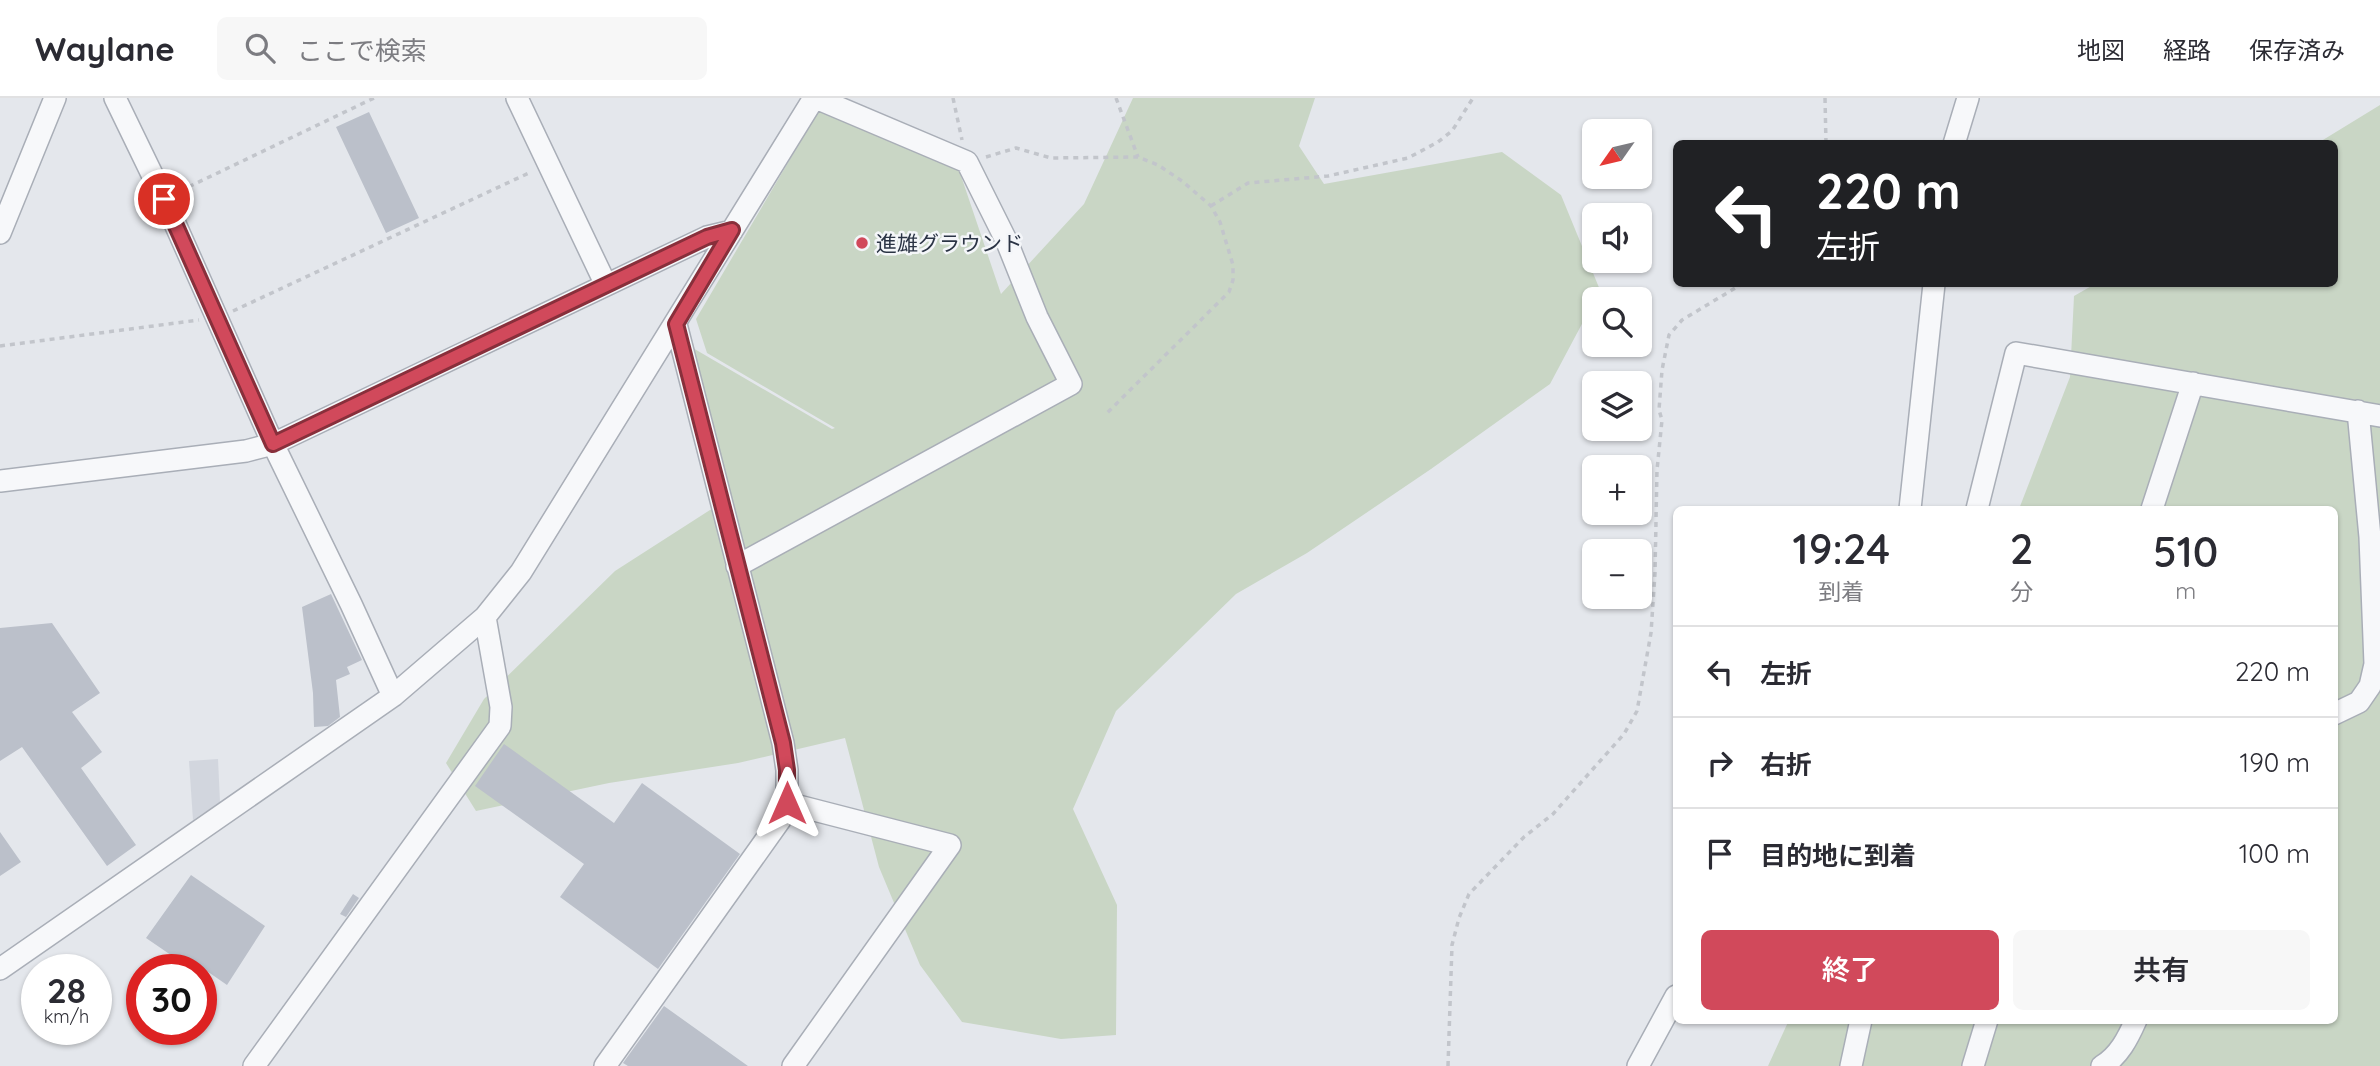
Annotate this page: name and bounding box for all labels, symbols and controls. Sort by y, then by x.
search box [217,17,707,80]
text: Waylane [35,28,175,69]
icon: search [241,29,279,67]
text: ここで検索 [297,34,427,67]
text: 地図 [2077,35,2125,65]
text: 経路 [2163,35,2211,65]
text: 保存済み [2249,35,2345,65]
north arrow [1582,119,1652,189]
map controls [1582,119,1652,609]
text: 220 m [1816,160,1961,221]
icon: left [1701,168,1792,259]
pin [134,169,194,229]
icon: arrive [145,180,183,218]
button: sound [1582,203,1652,273]
text: 左折 [1816,226,1880,266]
place label: 進雄グラウンド [876,230,1023,256]
marker: 進雄グラウンド [854,235,870,251]
button: search [1582,287,1652,357]
button: layers [1582,371,1652,441]
button: + [1582,455,1652,525]
text: 19:24 [1793,522,1890,575]
text: 2 [2010,522,2033,575]
text: 510 [2153,525,2218,578]
button: − [1582,539,1652,609]
text: m [2175,576,2196,605]
text: 到着 [1818,577,1864,606]
text: 分 [2010,577,2033,606]
icon: left [1701,653,1739,691]
text: 220 m [2235,655,2310,688]
text: 左折 [1760,657,1812,690]
icon: right [1701,744,1739,782]
text: 190 m [2240,746,2310,779]
text: 右折 [1760,748,1812,781]
position arrow [750,766,824,840]
icon: arrive [1701,835,1739,873]
text: 100 m [2239,837,2310,870]
text: 目的地に到着 [1760,839,1916,872]
button: 終了 [1701,930,1999,1010]
button: 共有 [2013,930,2310,1010]
speed limit sign: 30 [126,954,217,1045]
text: 28 [47,968,86,1012]
text: km/h [44,1005,89,1028]

